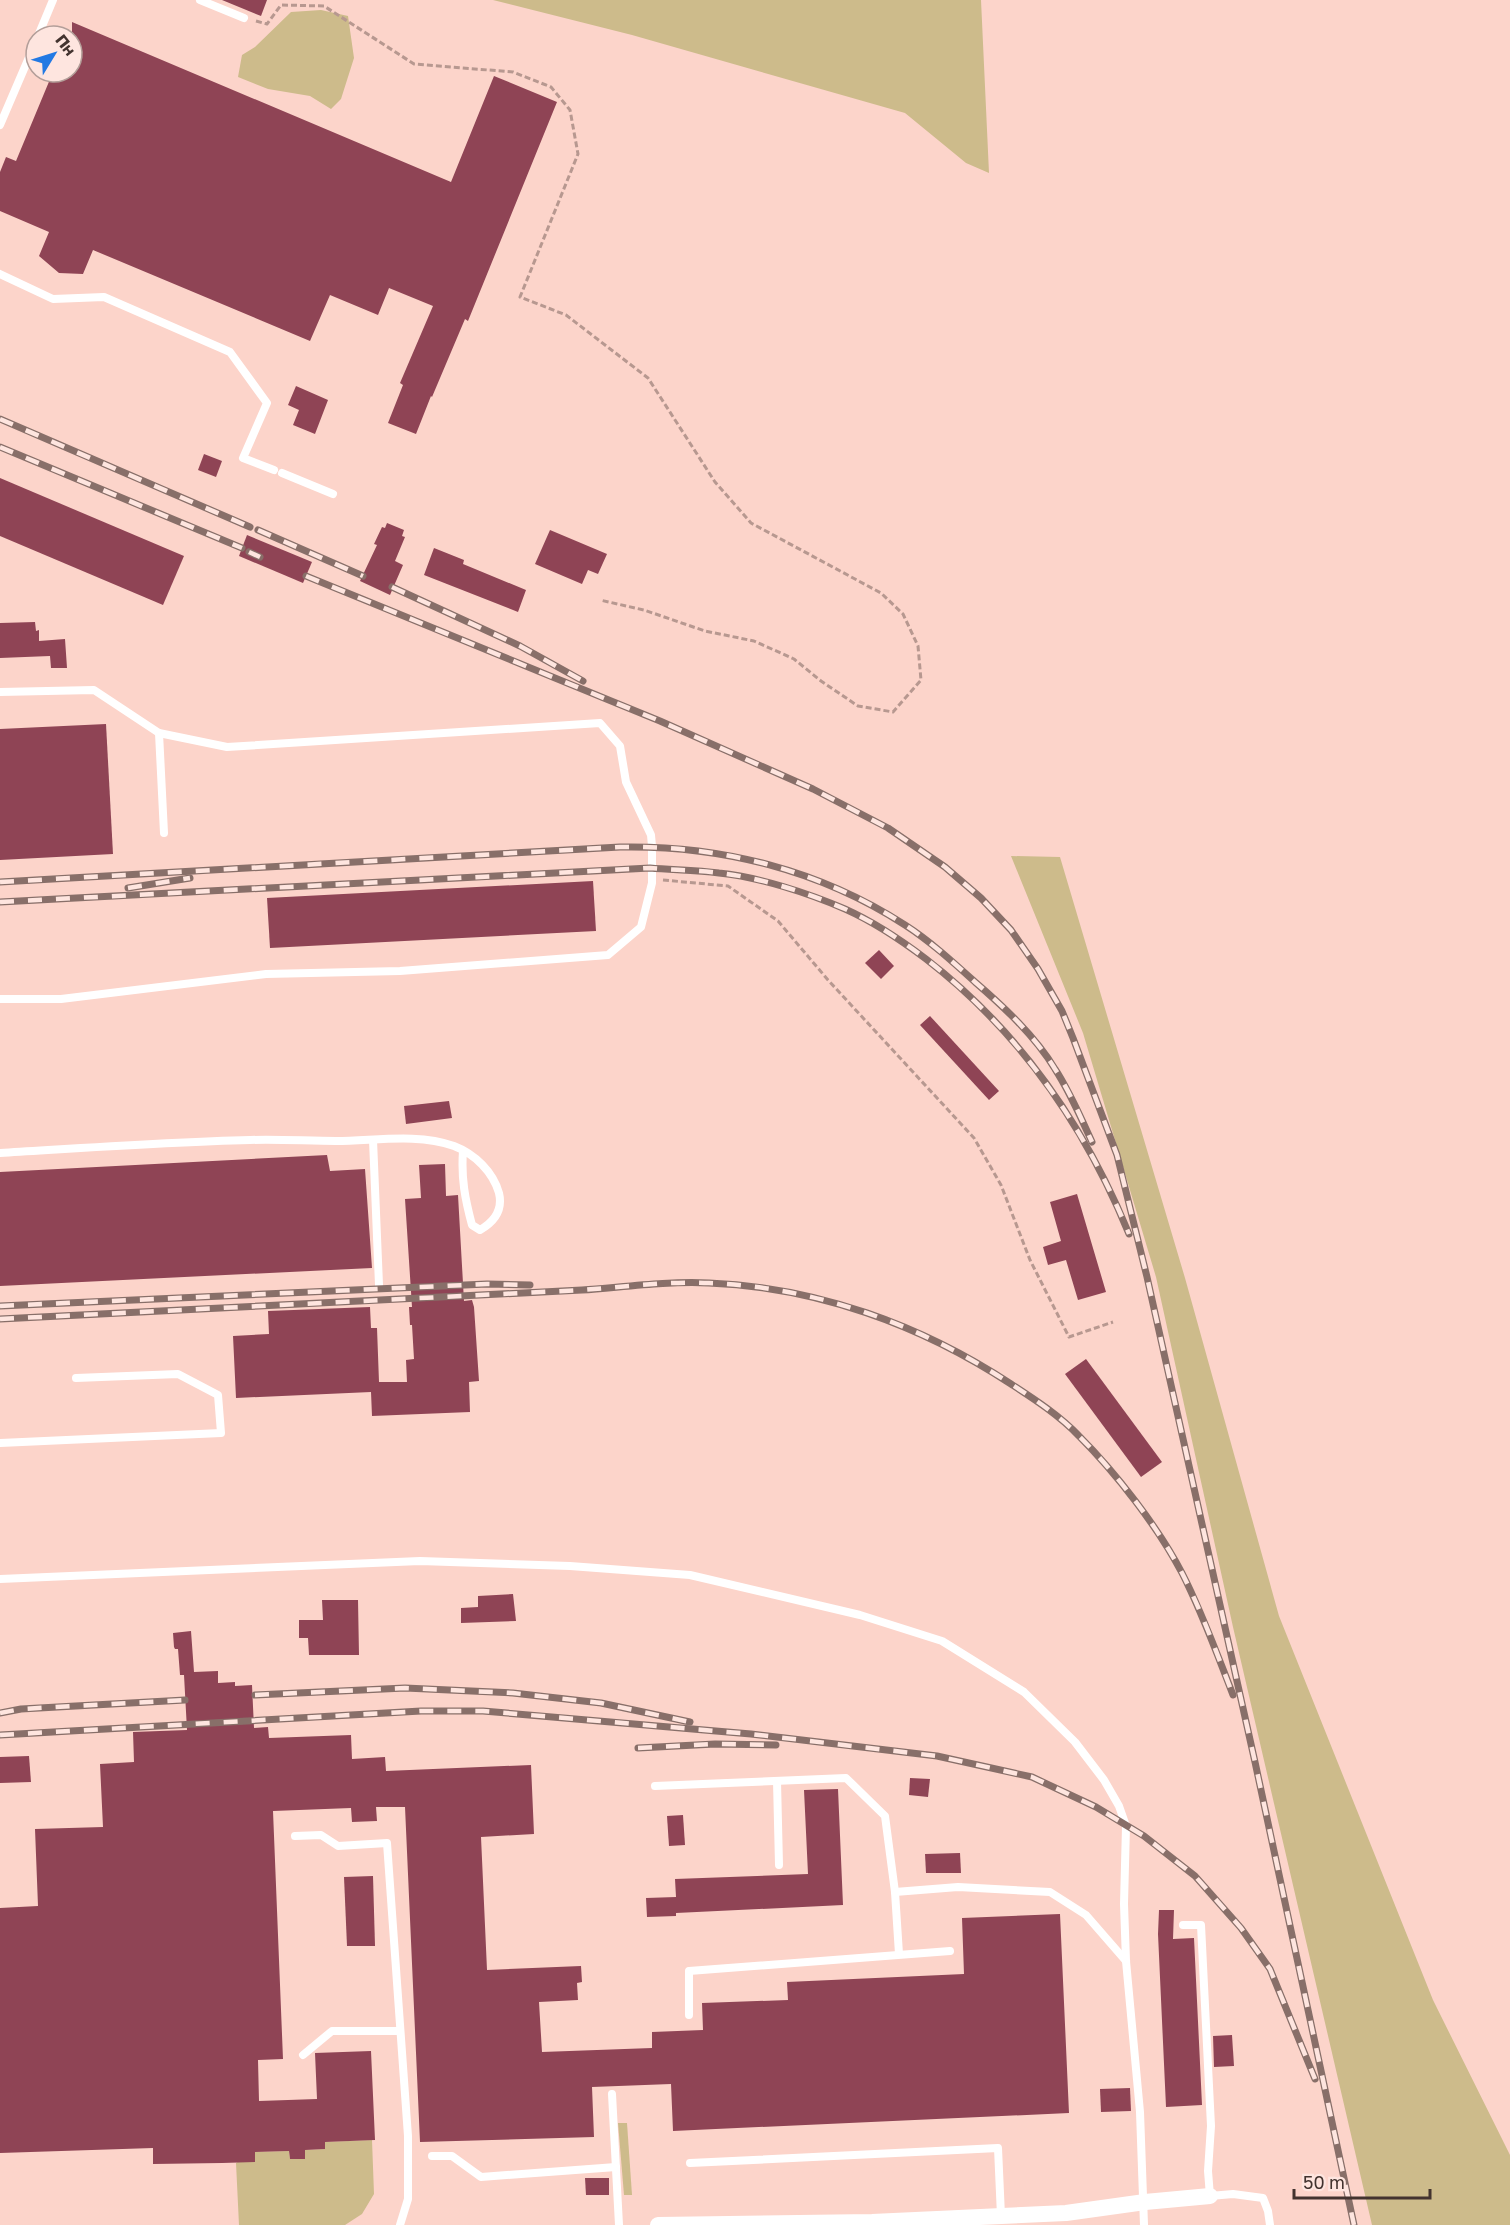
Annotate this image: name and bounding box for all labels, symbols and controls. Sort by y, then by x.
north arrow [24,24,84,84]
text: Пн [51,30,80,59]
scale bar [1294,2162,1430,2200]
text: 50 m [1303,2171,1345,2193]

